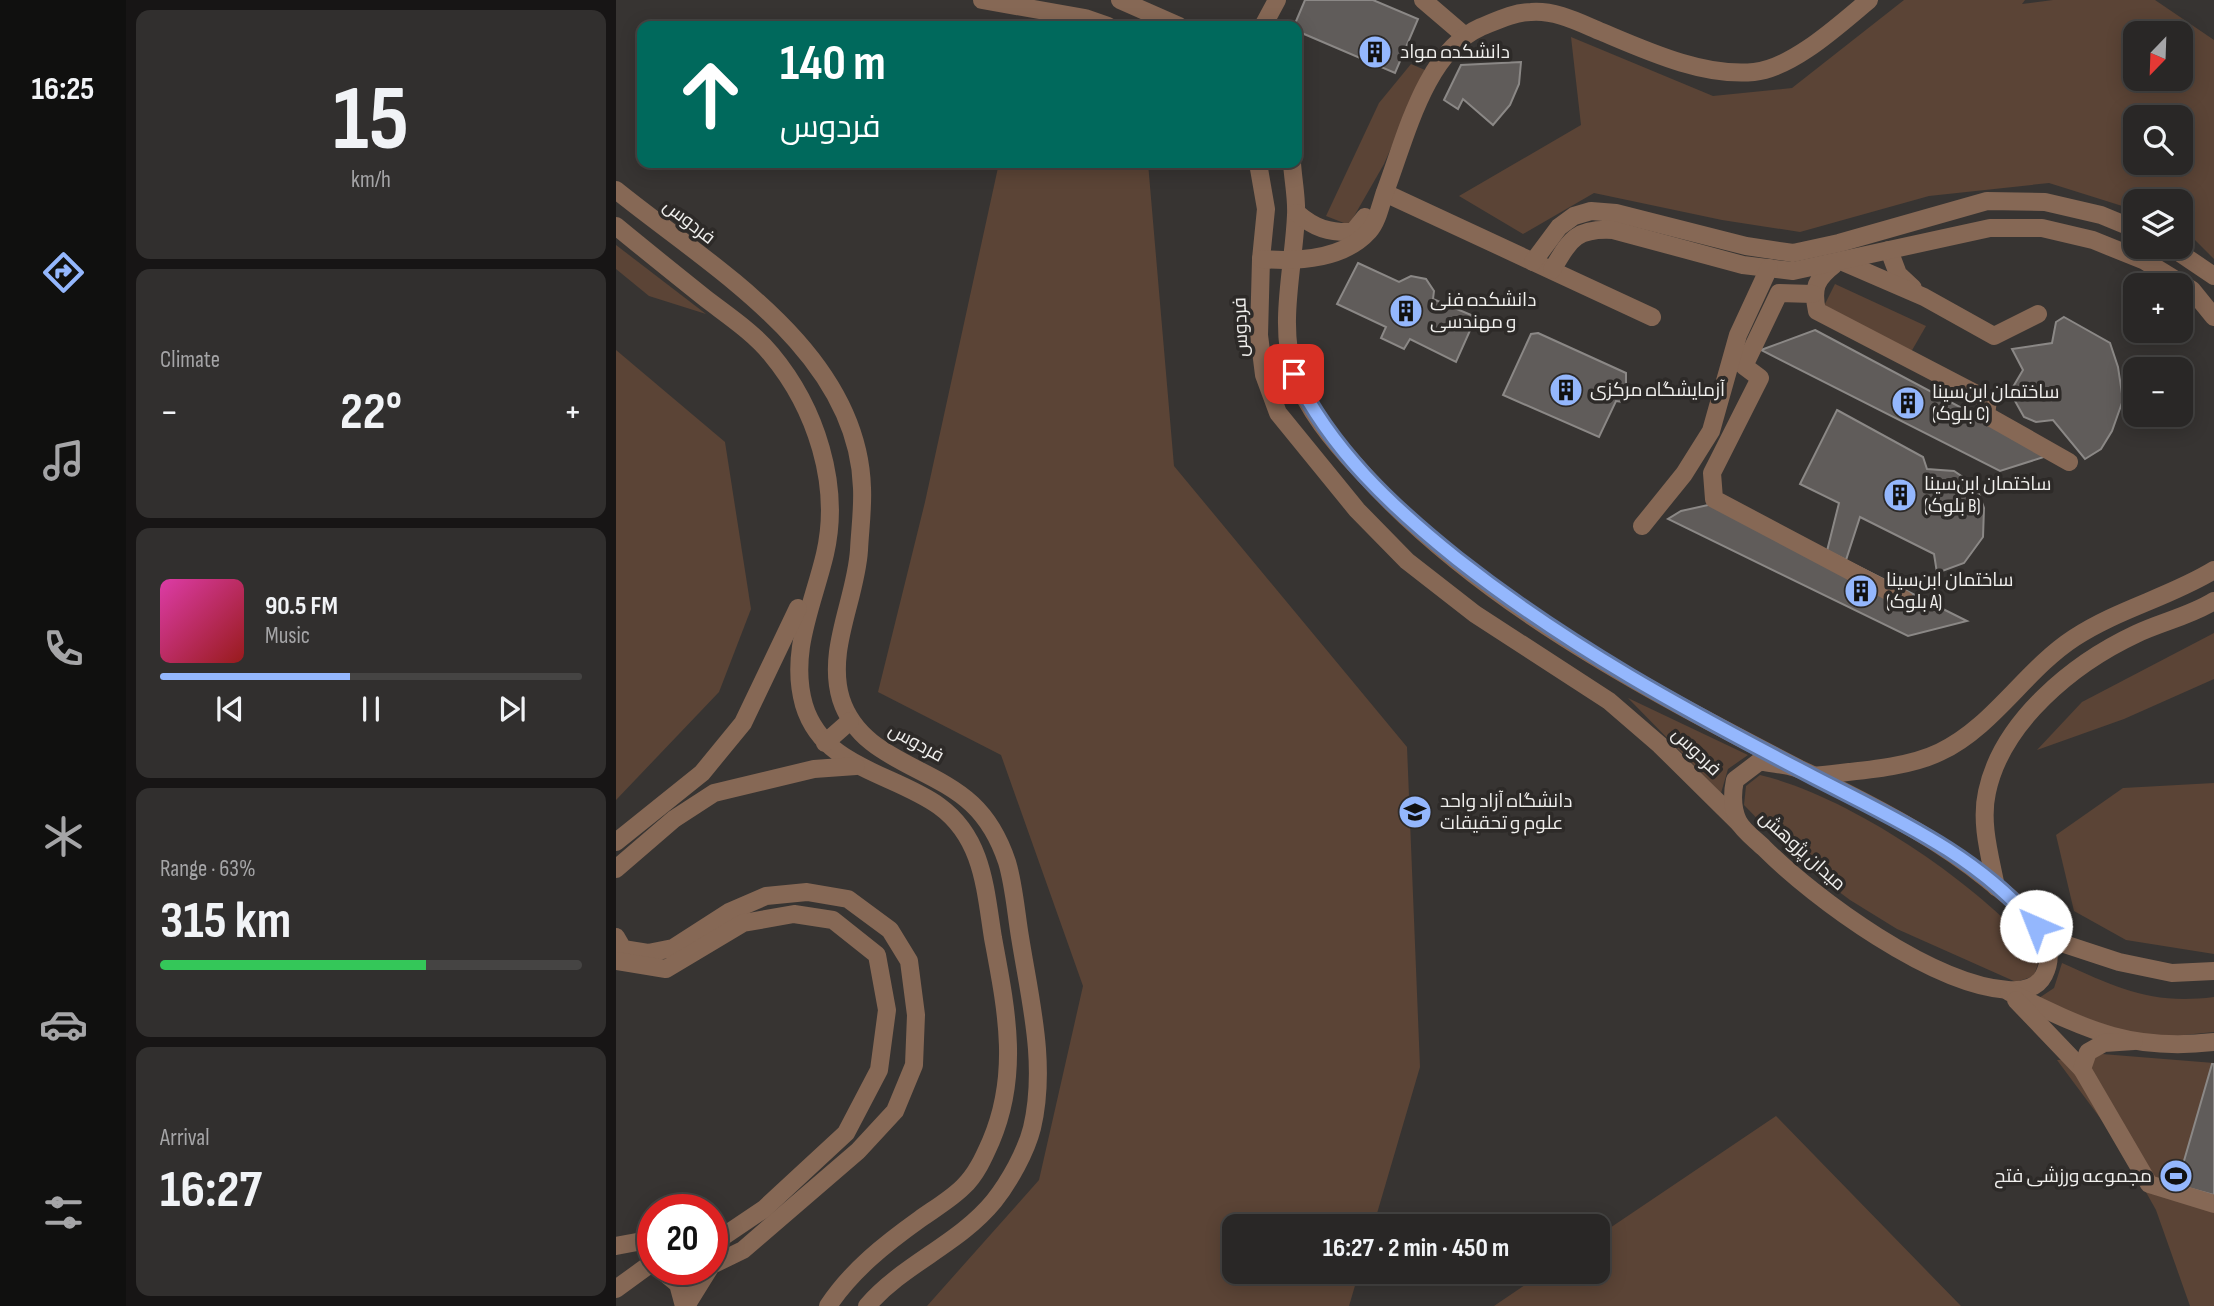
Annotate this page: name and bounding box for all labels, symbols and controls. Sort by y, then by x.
north arrow [2123,21,2193,91]
map controls [2123,21,2193,427]
building icon: دانشکده مواد [1356,33,1394,71]
text: 140 m [780,35,886,94]
place label: دانشکده مواد [1400,41,1510,64]
icon: ahead [665,49,756,140]
text: 15 [333,66,409,175]
text: 16:25 [32,70,94,109]
button: search [2123,105,2193,175]
text: فردوس [780,108,881,147]
text: km/h [351,166,391,194]
button: layers [2123,189,2193,259]
street label: فردوس [658,195,720,249]
icon: directions [39,248,88,297]
button: + [2123,273,2193,343]
place label: دانشکده فنی و مهندسی [1430,289,1536,334]
building icon: دانشکده فنی و مهندسی [1387,292,1425,330]
street label: فردوس [1228,297,1254,357]
pin [1264,344,1324,404]
text: Climate [160,346,220,374]
icon: arrive [1275,355,1313,393]
button: − [2123,357,2193,427]
building icon: آزمایشگاه مرکزی [1547,371,1585,409]
place label: آزمایشگاه مرکزی [1590,379,1725,402]
text: 22° [340,381,402,444]
place label: ساختمان ابن‌سینا (بلوک C) [1932,381,2060,426]
building icon: ساختمان ابن‌سینا (بلوک C) [1889,384,1927,422]
text: − [160,390,179,435]
text: + [563,390,582,435]
icon: music [39,436,88,485]
place label: ساختمان ابن‌سینا (بلوک B) [1924,473,2052,518]
building icon: ساختمان ابن‌سینا (بلوک B) [1881,476,1919,514]
place label: ساختمان ابن‌سینا (بلوک A) [1886,569,2014,614]
building icon: ساختمان ابن‌سینا (بلوک A) [1842,572,1880,610]
text: 90.5 FM [265,591,338,622]
text: Music [265,622,310,650]
icon: phone [39,624,88,673]
icon: previous [211,690,249,728]
icon: pause [352,690,390,728]
icon: next [493,690,531,728]
street label: فردوس [884,718,948,768]
street label: فردوس [1667,723,1725,781]
place label: دانشگاه آزاد واحد علوم و تحقیقات [1440,790,1572,836]
school or university icon: دانشگاه آزاد واحد علوم و تحقیقات [1396,793,1434,831]
street label: میدان پژوهش [1754,806,1850,896]
icon: climate [39,812,88,861]
text: Range · 63% [160,855,256,883]
position arrow [1999,889,2073,963]
text: 315 km [160,890,291,953]
icon: car [39,1000,88,1049]
text: Arrival [160,1124,209,1152]
sports icon: مجموعه ورزشی فتح [2157,1157,2195,1195]
text: 16:27 [160,1159,262,1222]
place label: مجموعه ورزشی فتح [1994,1165,2152,1189]
icon: filters [39,1188,88,1237]
speed limit sign: 20 [637,1194,728,1285]
text: 16:27 · 2 min · 450 m [1323,1233,1509,1264]

